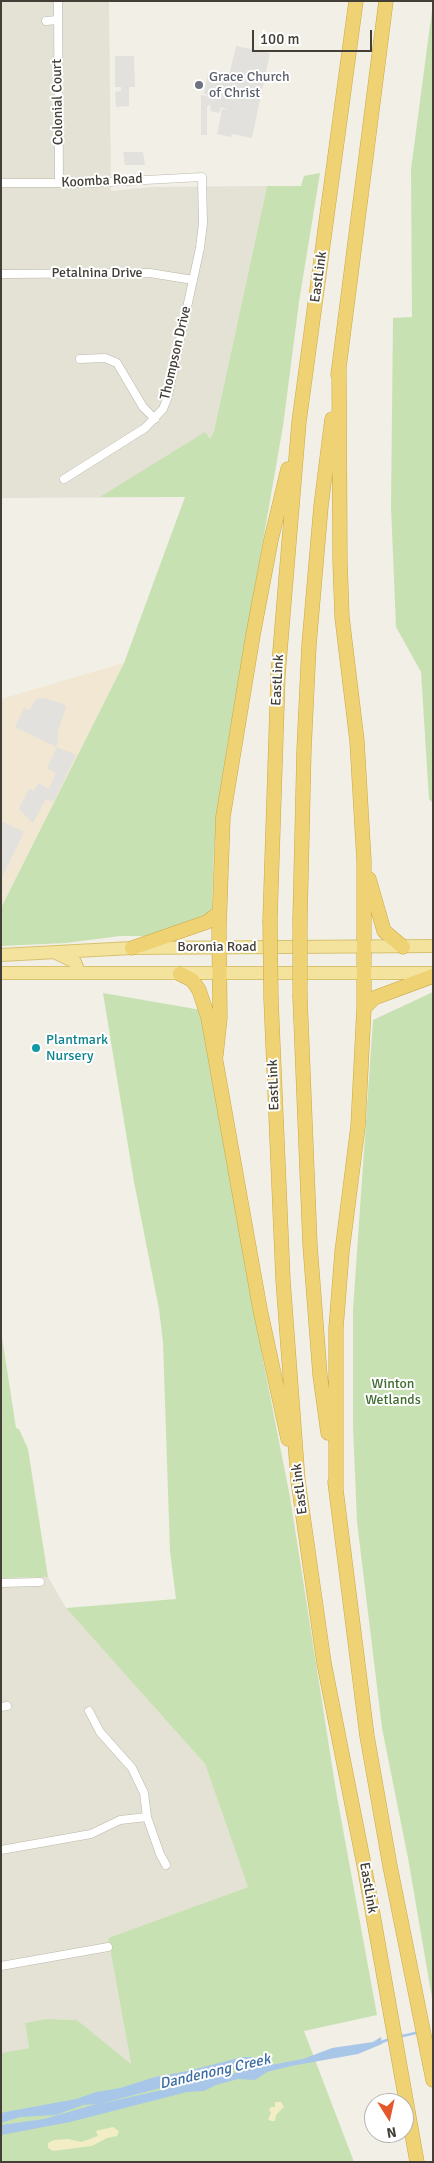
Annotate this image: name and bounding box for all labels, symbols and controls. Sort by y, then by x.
scale bar [254,20,374,52]
text: 100 m [260,30,300,48]
street label: Colonial Court [49,59,67,145]
place label: Grace Church of Christ [209,69,290,102]
marker: Grace Church of Christ [193,79,205,91]
street label: Koomba Road [61,170,143,192]
street label: EastLink [307,250,331,304]
street label: Petalnina Drive [51,265,143,281]
street label: Thompson Drive [157,304,195,402]
street label: EastLink [268,654,288,706]
street label: Boronia Road [177,939,257,955]
place label: Plantmark Nursery [46,1032,108,1064]
marker: Plantmark Nursery [30,1042,42,1054]
street label: EastLink [265,1059,283,1111]
park label: Winton Wetlands [365,1376,421,1408]
street label: EastLink [289,1462,311,1516]
street label: EastLink [355,1861,381,1915]
water label: Dandenong Creek [158,2051,272,2093]
north arrow [364,2093,414,2143]
text: N [385,2123,398,2141]

